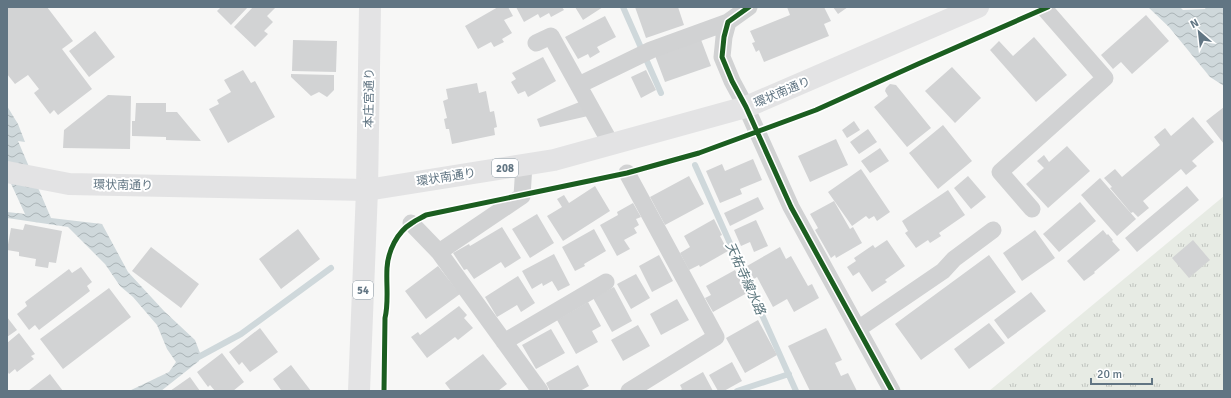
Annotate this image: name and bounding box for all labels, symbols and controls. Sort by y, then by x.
north arrow [1179,12,1219,52]
text: N [1188,16,1201,31]
street label: 本庄宮通り [361,68,378,128]
street label: 環状南通り [752,74,813,111]
road number: 208 [492,159,518,177]
street label: 環状南通り [415,165,477,190]
street label: 環状南通り [93,177,153,194]
water label: 天祐寺線水路 [722,240,769,318]
road number: 54 [353,281,373,299]
scale bar [1091,360,1152,386]
text: 20 m [1097,367,1122,382]

